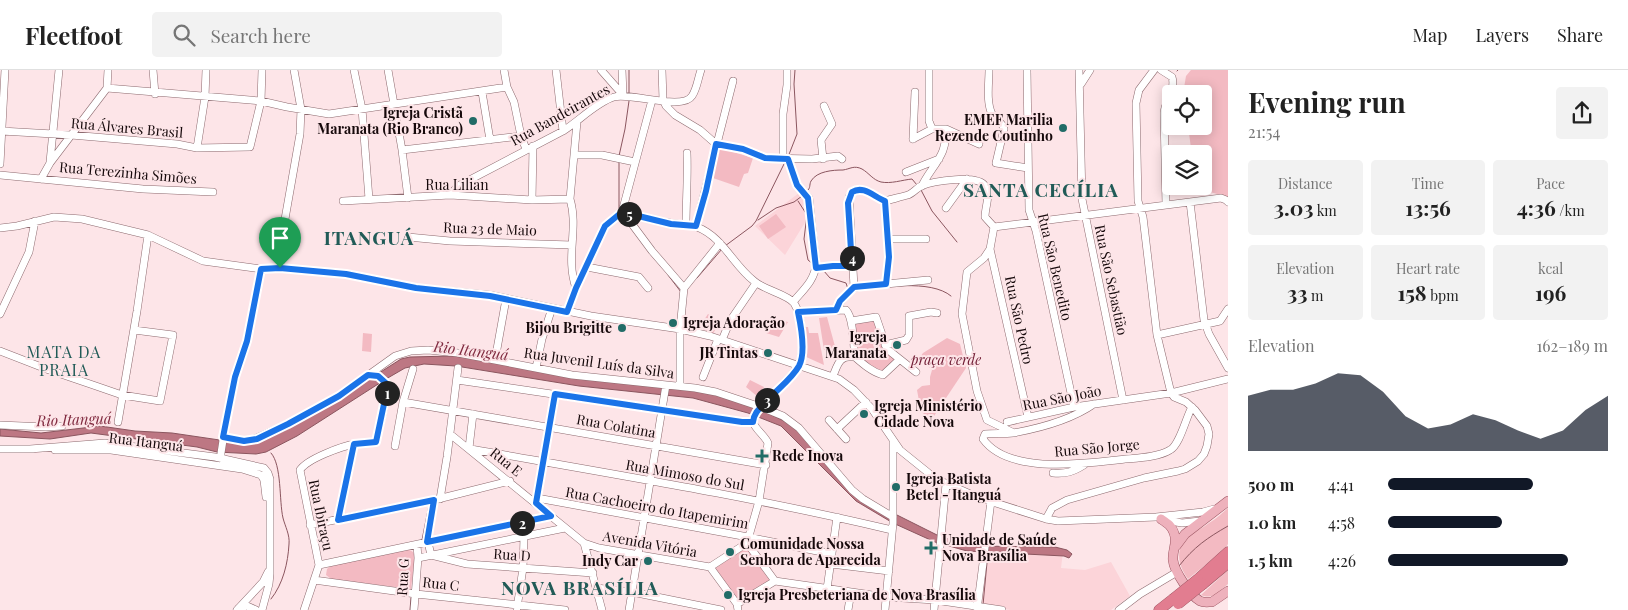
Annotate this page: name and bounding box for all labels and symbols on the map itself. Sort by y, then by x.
street label: Rua Bandeirantes [507,79,613,150]
place label: Igreja Cristã Maranata (Rio Branco) [317,103,464,138]
place label: EMEF Marilia Rezende Coutinho [935,110,1054,145]
street label: Rua Álvares Brasil [70,113,184,142]
marker: Igreja Cristã Maranata (Rio Branco) [467,115,479,127]
marker: EMEF Marilia Rezende Coutinho [1057,122,1069,134]
street label: Rua Terezinha Simões [58,157,198,188]
street label: Rua Lilian [425,175,489,194]
district label: SANTA CECÍLIA [963,176,1119,202]
pin: 5 [616,202,642,226]
street label: Rua São Benedito [1034,211,1077,323]
pin [259,217,301,268]
street label: Rua 23 de Maio [443,217,537,240]
street label: Rua São Sebastião [1090,223,1133,337]
district label: ITANGUÁ [324,224,414,250]
pin: 4 [840,246,864,270]
street label: Rua São Pedro [1001,274,1038,366]
place label: Igreja Adoração [683,313,785,332]
marker: Igreja Adoração [667,317,679,329]
place label: Bijou Brigitte [525,318,612,337]
marker: Bijou Brigitte [616,322,628,334]
place label: Igreja Maranata [825,327,888,362]
water label: Rio Itanguá [432,335,510,365]
marker: Igreja Maranata [891,339,903,351]
district label: MATA DA PRAIA [27,341,101,380]
street label: Rua Juvenil Luís da Silva [523,343,676,382]
place label: JR Tintas [698,343,758,362]
marker: JR Tintas [762,347,774,359]
park label: praça verde [910,350,981,369]
pin: 1 [374,380,400,406]
street label: Rua São João [1021,381,1103,414]
pin: 3 [754,388,780,412]
place label: Igreja Ministério Cidade Nova [874,396,983,431]
water label: Rio Itanguá [35,408,112,430]
marker: Igreja Ministério Cidade Nova [858,408,870,420]
street label: Rua Colatina [575,409,657,442]
street label: Rua Itanguá [108,428,184,455]
street label: Rua São Jorge [1053,434,1140,461]
street label: Rua E [486,443,526,480]
place label: Rede Inova [772,446,844,465]
marker: Rede Inova [756,450,768,462]
street label: Rua Mimoso do Sul [624,455,746,494]
place label: Igreja Batista Betel - Itanguá [906,469,1002,504]
street label: Rua Ibiraçu [305,478,338,552]
marker: Igreja Batista Betel - Itanguá [890,481,902,493]
street label: Rua Cachoeiro do Itapemirim [564,482,751,533]
pin: 2 [510,510,534,536]
street label: Avenida Vitória [600,526,699,561]
place label: Unidade de Saúde Nova Brasília [942,530,1057,565]
place label: Comunidade Nossa Senhora de Aparecida [740,534,881,569]
marker: Unidade de Saúde Nova Brasília [924,541,938,555]
street label: Rua D [493,544,531,565]
marker: Comunidade Nossa Senhora de Aparecida [724,546,736,558]
place label: Indy Car [582,551,638,570]
marker: Indy Car [642,555,654,567]
street label: Rua G [392,558,413,596]
street label: Rua C [422,572,461,595]
district label: NOVA BRASÍLIA [501,574,659,600]
place label: Igreja Presbeteriana de Nova Brasília [738,585,977,604]
marker: Igreja Presbeteriana de Nova Brasília [722,589,734,601]

